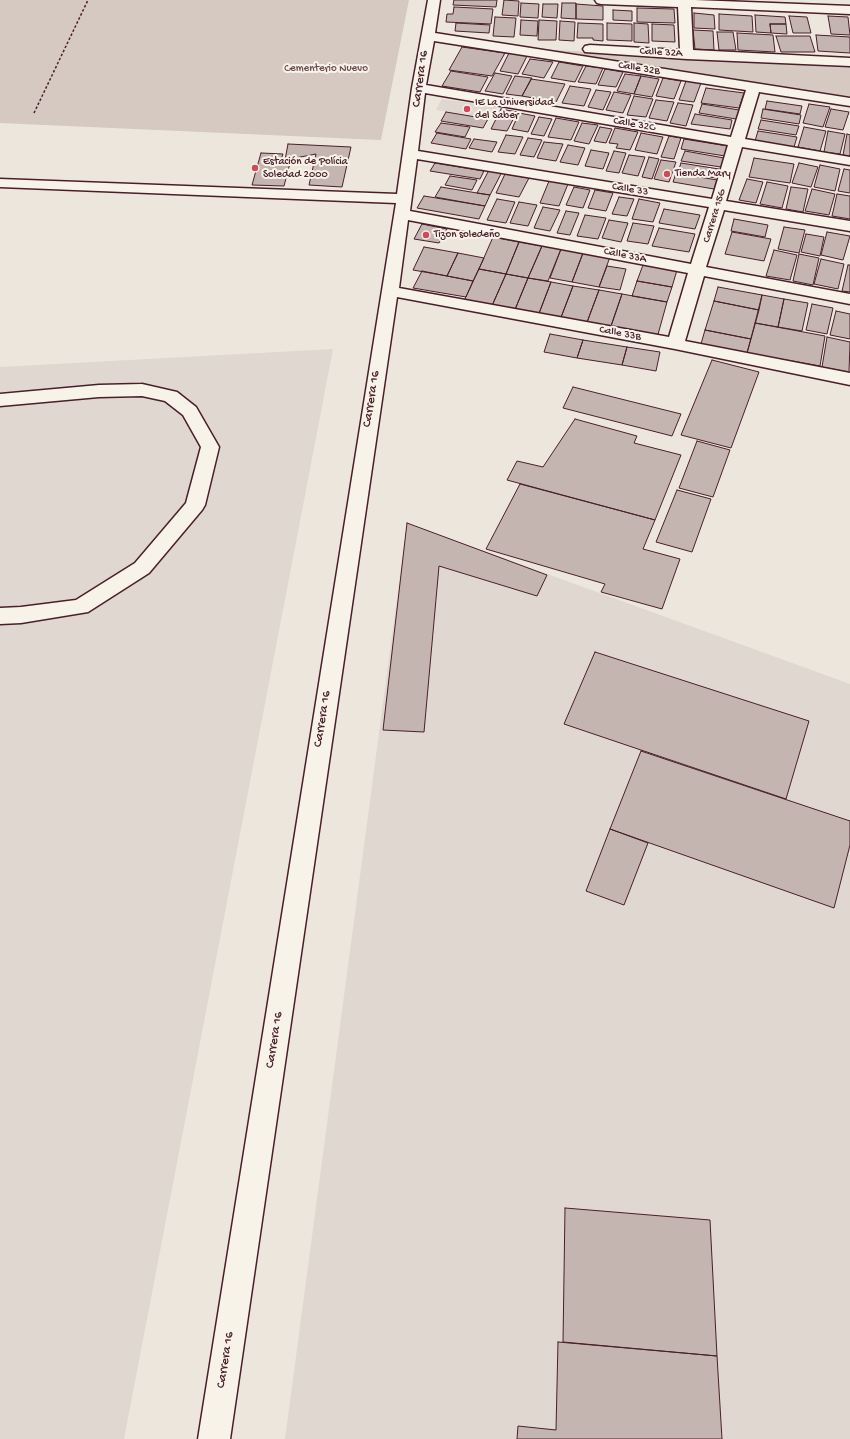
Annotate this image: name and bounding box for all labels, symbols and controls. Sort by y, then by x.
street label: Calle 32A [639,45,683,61]
street label: Carrera 16 [409,50,433,108]
street label: Calle 32B [617,59,661,79]
park label: Cementerio Nuevo [284,62,368,76]
place label: IE La Universidad del Saber [475,96,554,122]
marker: IE La Universidad del Saber [462,104,472,114]
street label: Calle 32C [612,115,656,135]
place label: Estación de Polícia Soledad 2000 [263,155,348,181]
marker: Estación de Polícia Soledad 2000 [250,163,260,173]
place label: Tienda Mary [675,167,731,181]
marker: Tienda Mary [662,169,672,179]
street label: Calle 33 [611,181,649,199]
street label: Carrera 15G [701,188,729,244]
place label: Tizon soledeño [434,228,500,242]
marker: Tizon soledeño [421,230,431,240]
street label: Calle 33A [603,245,647,267]
street label: Calle 33B [598,323,642,345]
street label: Carrera 16 [360,370,384,428]
street label: Carrera 16 [311,690,335,748]
street label: Carrera 16 [263,1011,287,1069]
street label: Carrera 16 [214,1331,238,1389]

